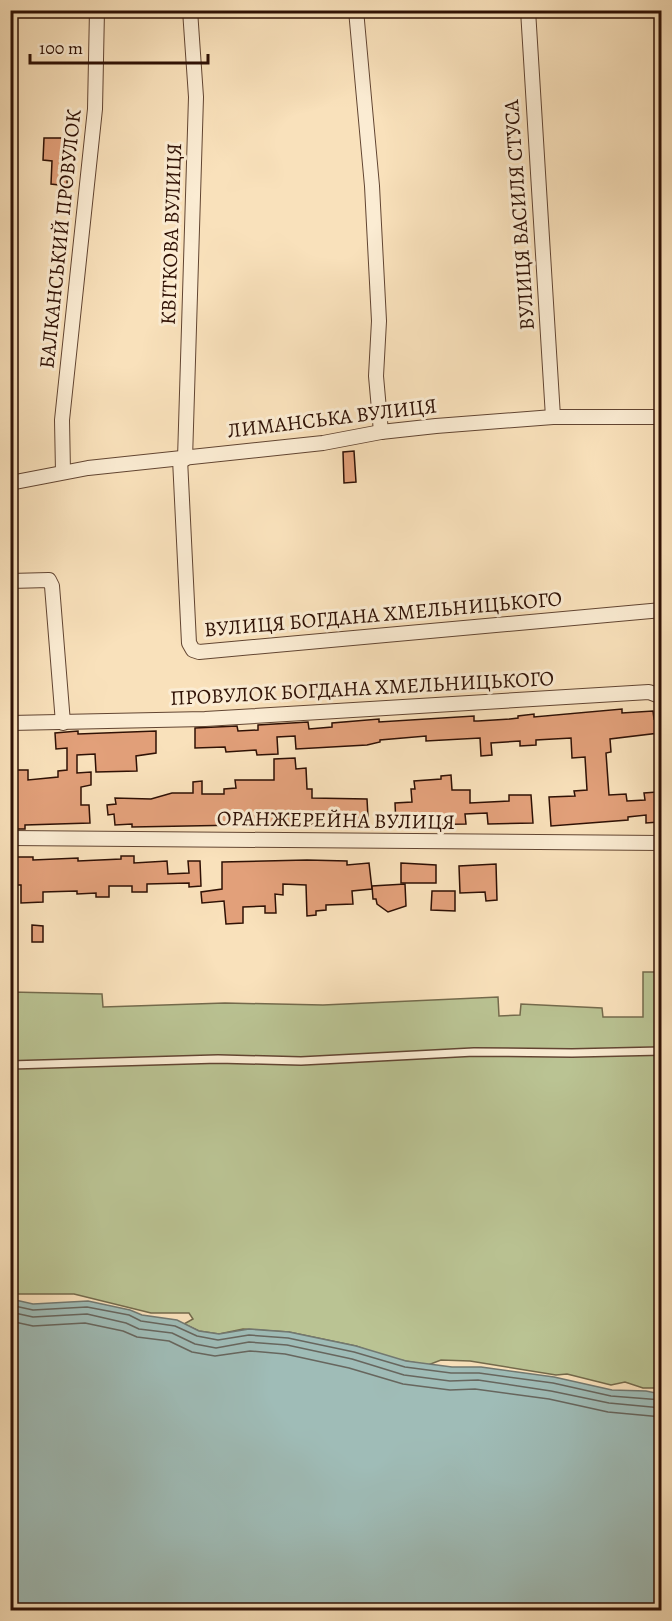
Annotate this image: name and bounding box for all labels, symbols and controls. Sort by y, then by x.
scale bar [30,27,208,65]
text: 100 m [39,36,83,60]
street label: ВУЛИЦЯ ВАСИЛЯ СТУСА [497,98,541,331]
street label: БАЛКАНСЬКИЙ ПРОВУЛОК [32,107,88,370]
street label: КВІТКОВА ВУЛИЦЯ [154,142,188,326]
street label: ЛИМАНСЬКА ВУЛИЦЯ [226,391,438,445]
street label: ВУЛИЦЯ БОГДАНА ХМЕЛЬНИЦЬКОГО [203,584,563,644]
street label: ПРОВУЛОК БОГДАНА ХМЕЛЬНИЦЬКОГО [169,664,555,712]
street label: ОРАНЖЕРЕЙНА ВУЛИЦЯ [217,804,455,836]

